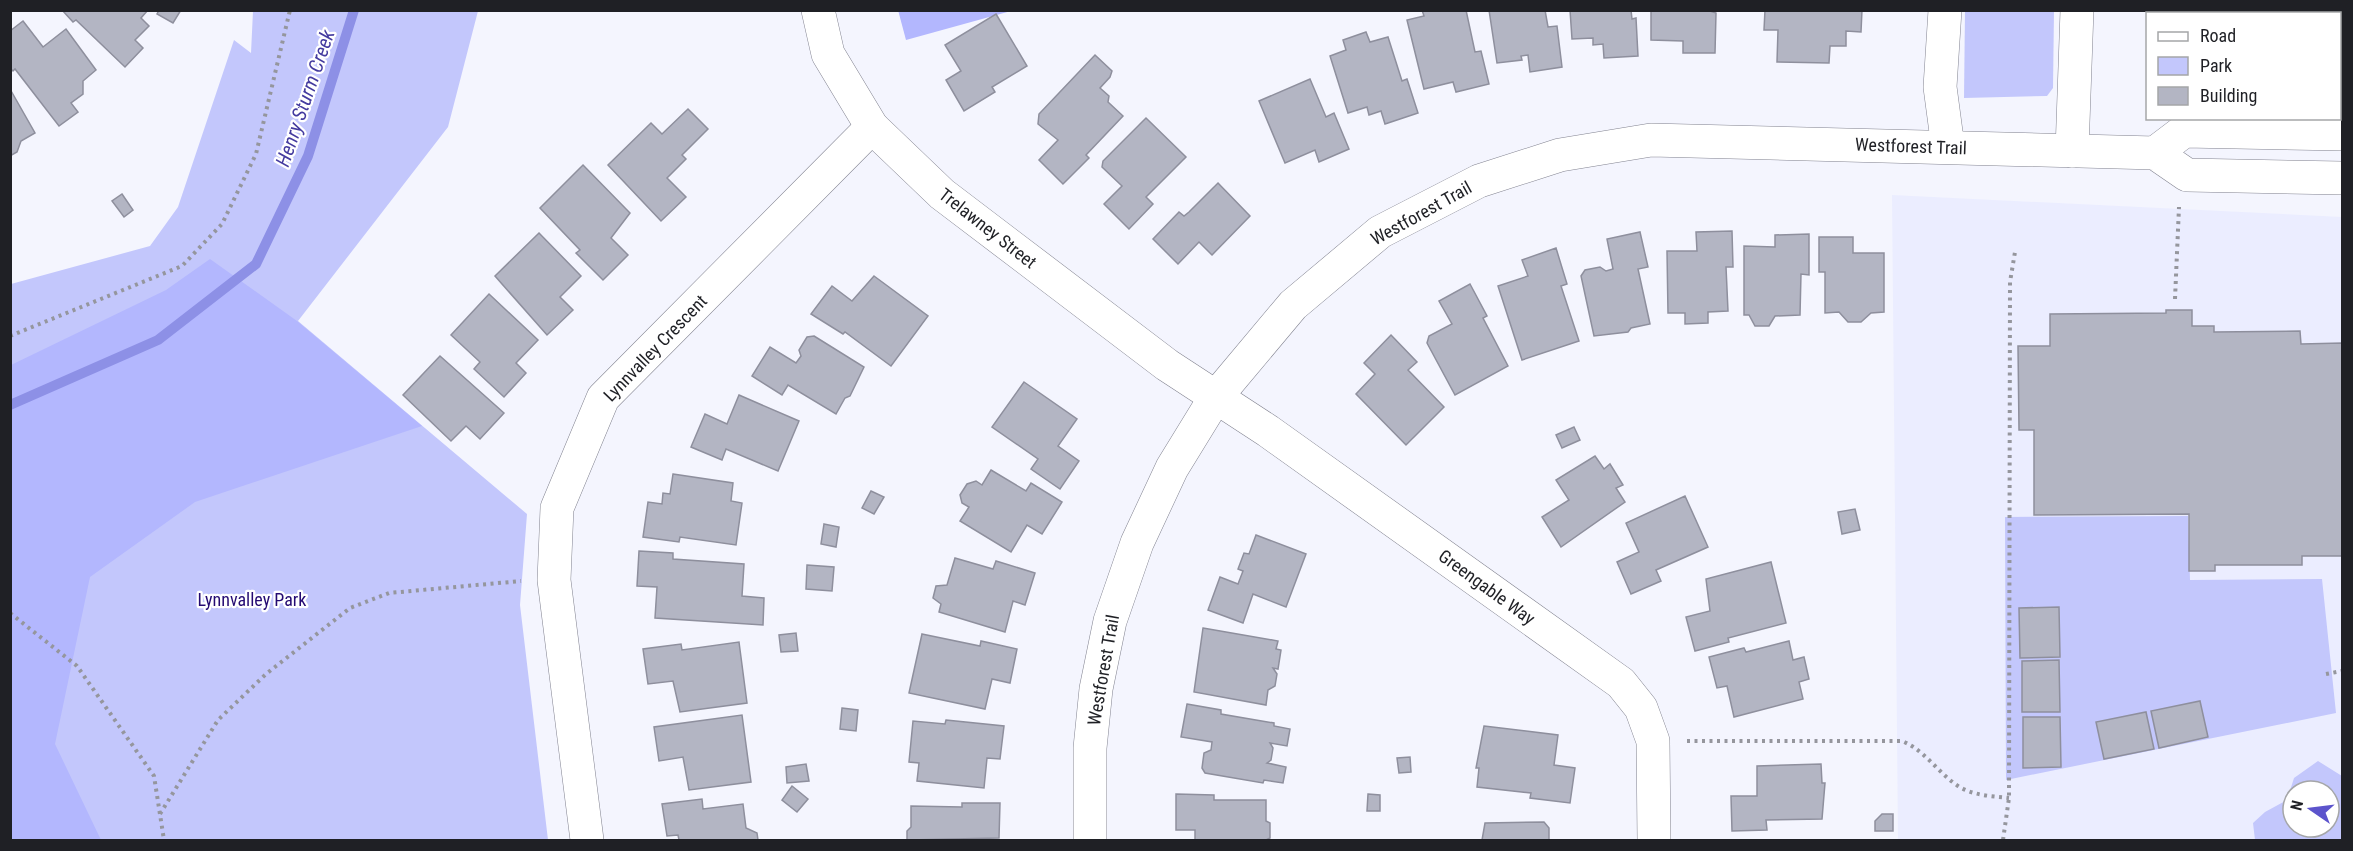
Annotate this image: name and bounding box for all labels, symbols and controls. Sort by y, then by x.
legend [2146,12,2341,120]
water label: Henry Sturm Creek [270,25,340,170]
text: Road [2200,25,2236,46]
text: Park [2200,55,2232,76]
text: Building [2200,85,2257,106]
street label: Westforest Trail [1855,134,1967,158]
street label: Westforest Trail [1367,177,1475,249]
street label: Trelawney Street [935,183,1041,273]
street label: Lynnvalley Crescent [599,290,711,406]
street label: Greengable Way [1435,545,1540,629]
park label: Lynnvalley Park [198,589,306,610]
street label: Westforest Trail [1083,613,1123,727]
north arrow [2281,779,2341,839]
text: N [2287,798,2307,813]

